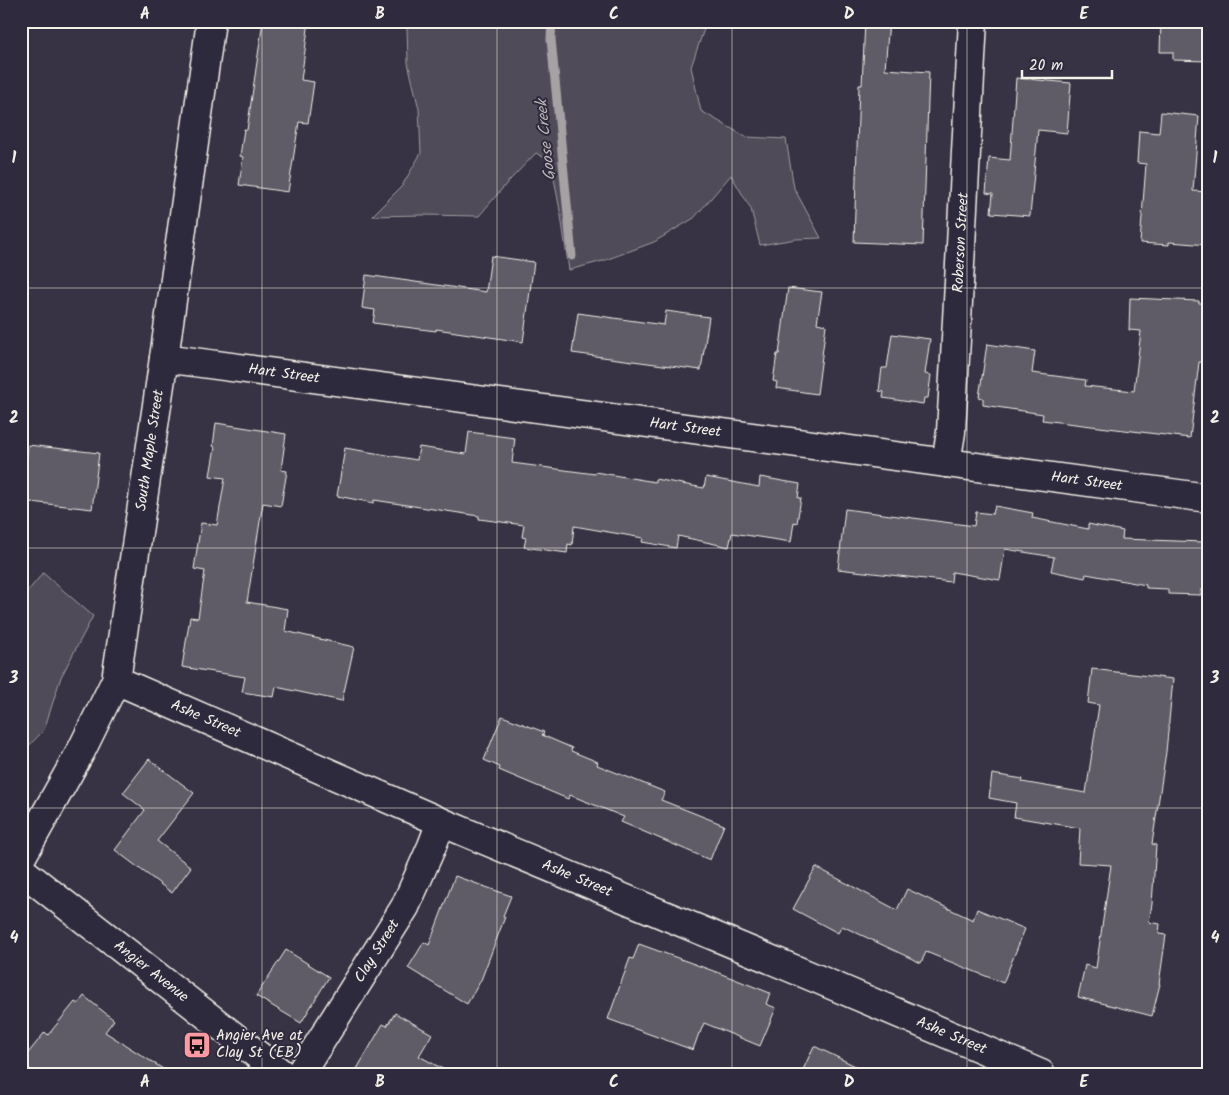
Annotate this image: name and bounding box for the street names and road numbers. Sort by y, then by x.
street label: Roberson Street [946,192,976,293]
street label: Hart Street [247,357,321,391]
street label: South Maple Street [129,388,171,513]
street label: Hart Street [648,411,723,445]
street label: Hart Street [1049,465,1124,498]
street label: Ashe Street [167,693,245,745]
street label: Ashe Street [538,853,616,904]
street label: Clay Street [348,915,406,988]
street label: Angier Avenue [108,935,194,1009]
street label: Ashe Street [912,1010,990,1062]

